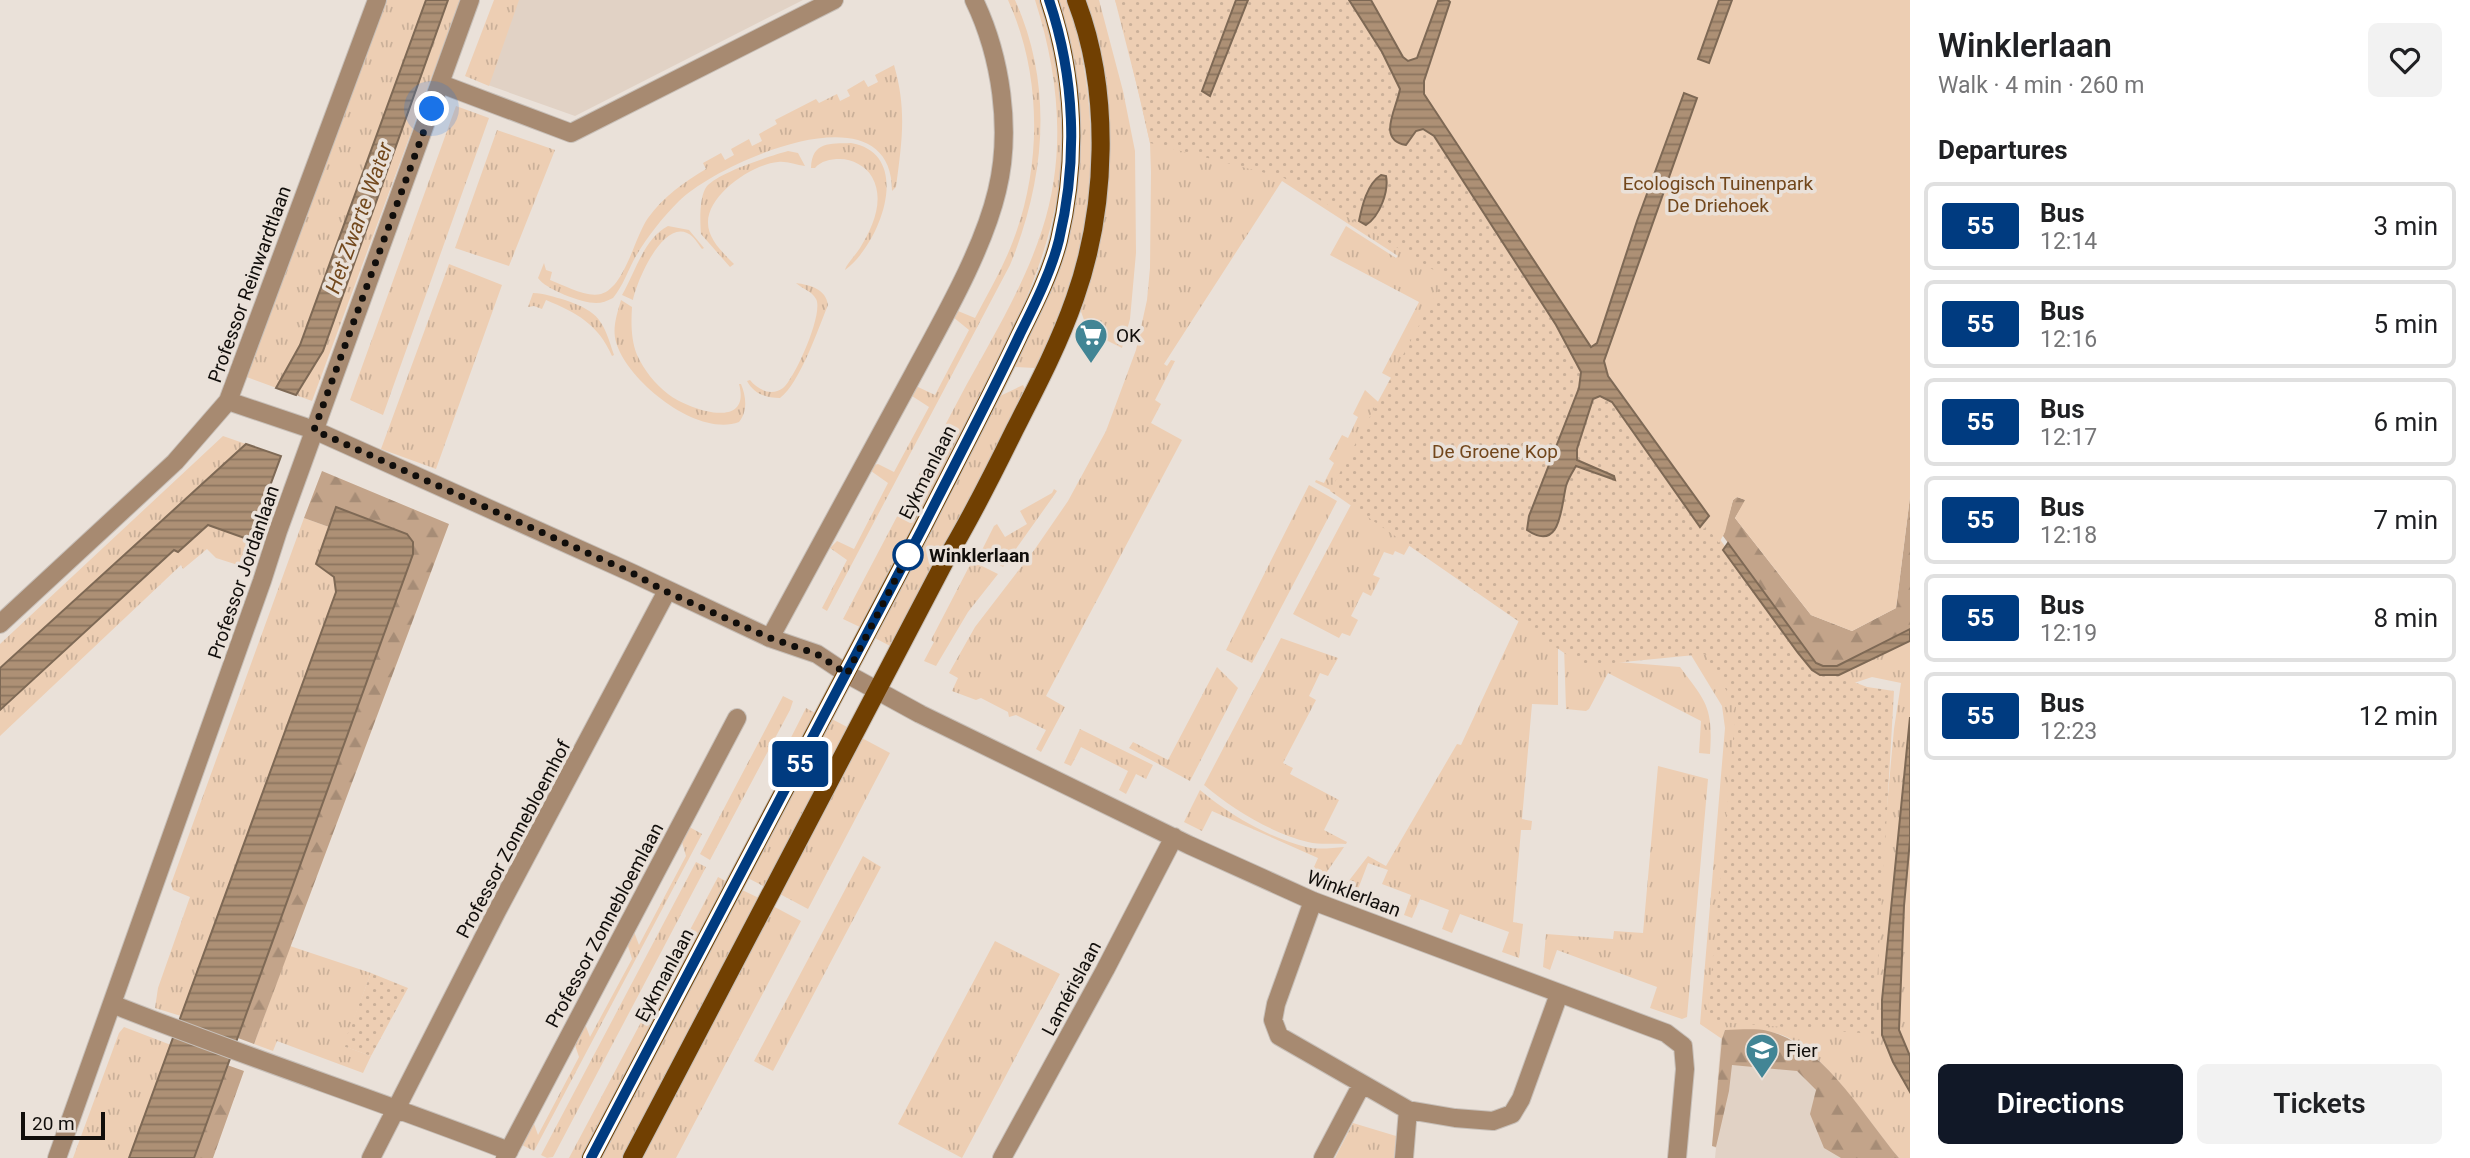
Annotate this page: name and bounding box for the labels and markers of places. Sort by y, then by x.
supermarket icon: OK [1072,316,1110,365]
place label: OK [1116,324,1141,347]
marker: Winklerlaan [893,540,923,570]
place label: Winklerlaan [929,544,1030,567]
school or university icon: Fier [1743,1031,1781,1080]
place label: Fier [1786,1039,1818,1062]

